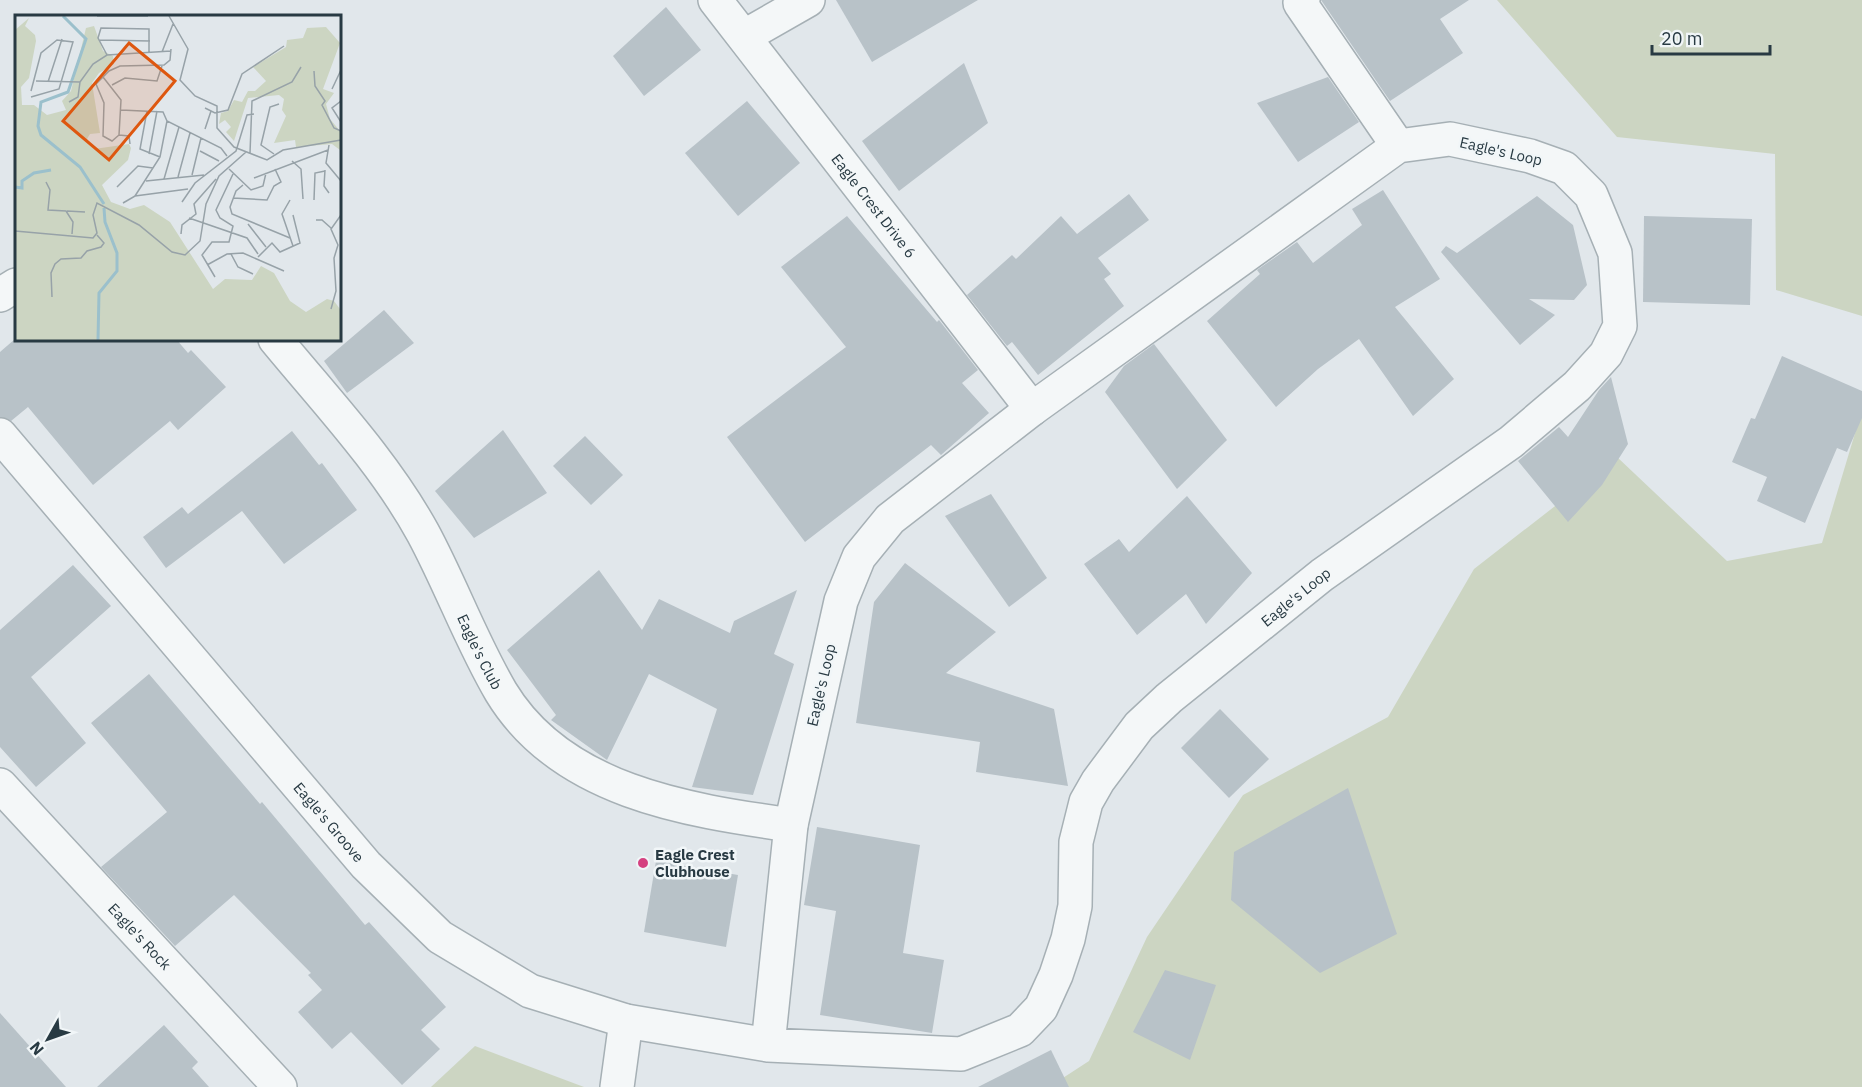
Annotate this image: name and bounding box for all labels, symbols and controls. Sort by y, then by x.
inset map [15,15,340,340]
scale bar [1652,18,1770,56]
text: 20 m [1661,27,1703,50]
street label: Eagle's Loop [1458,132,1544,170]
street label: Eagle Crest Drive 6 [828,149,921,262]
street label: Eagle's Loop [1257,563,1334,630]
street label: Eagle's Club [453,611,507,693]
street label: Eagle's Loop [802,642,840,728]
street label: Eagle's Groove [290,778,369,866]
place label: Eagle Crest Clubhouse [655,845,735,881]
marker: Eagle Crest Clubhouse [636,856,650,870]
street label: Eagle's Rock [104,899,176,974]
north arrow [18,1009,78,1069]
text: N [25,1038,48,1060]

